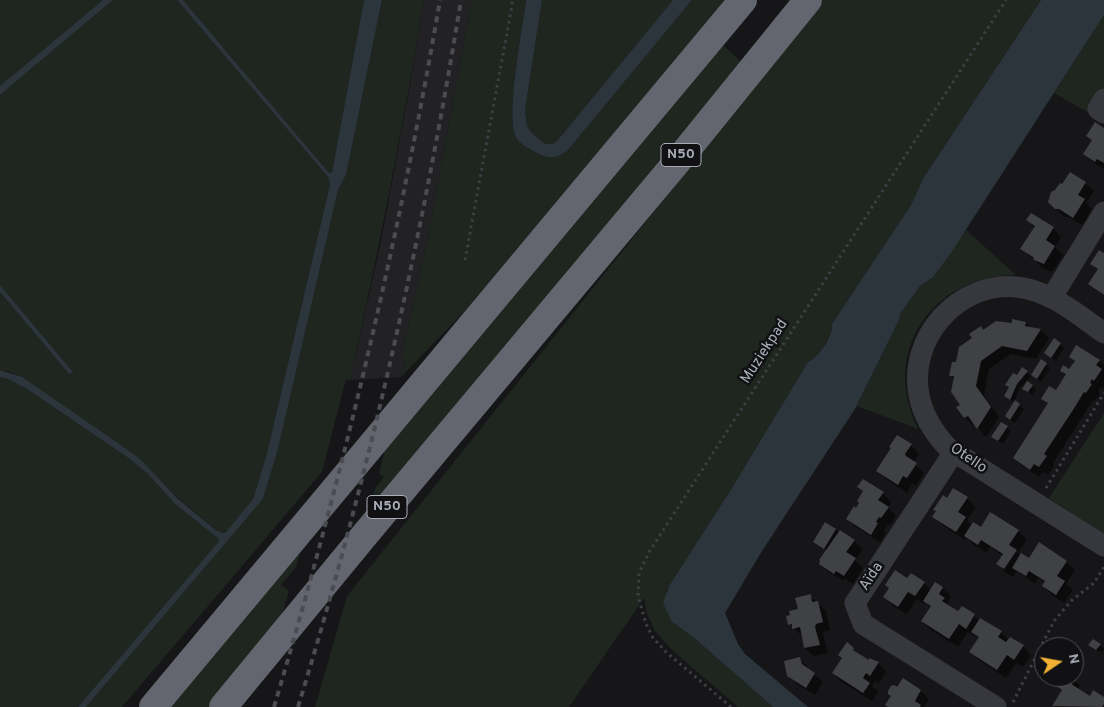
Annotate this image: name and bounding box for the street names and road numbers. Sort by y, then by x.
road number: N50 [661,144,701,166]
street label: Muziekpad [738,316,792,388]
street label: Otello [946,440,990,478]
road number: N50 [367,496,407,518]
street label: Aïda [856,559,888,595]

